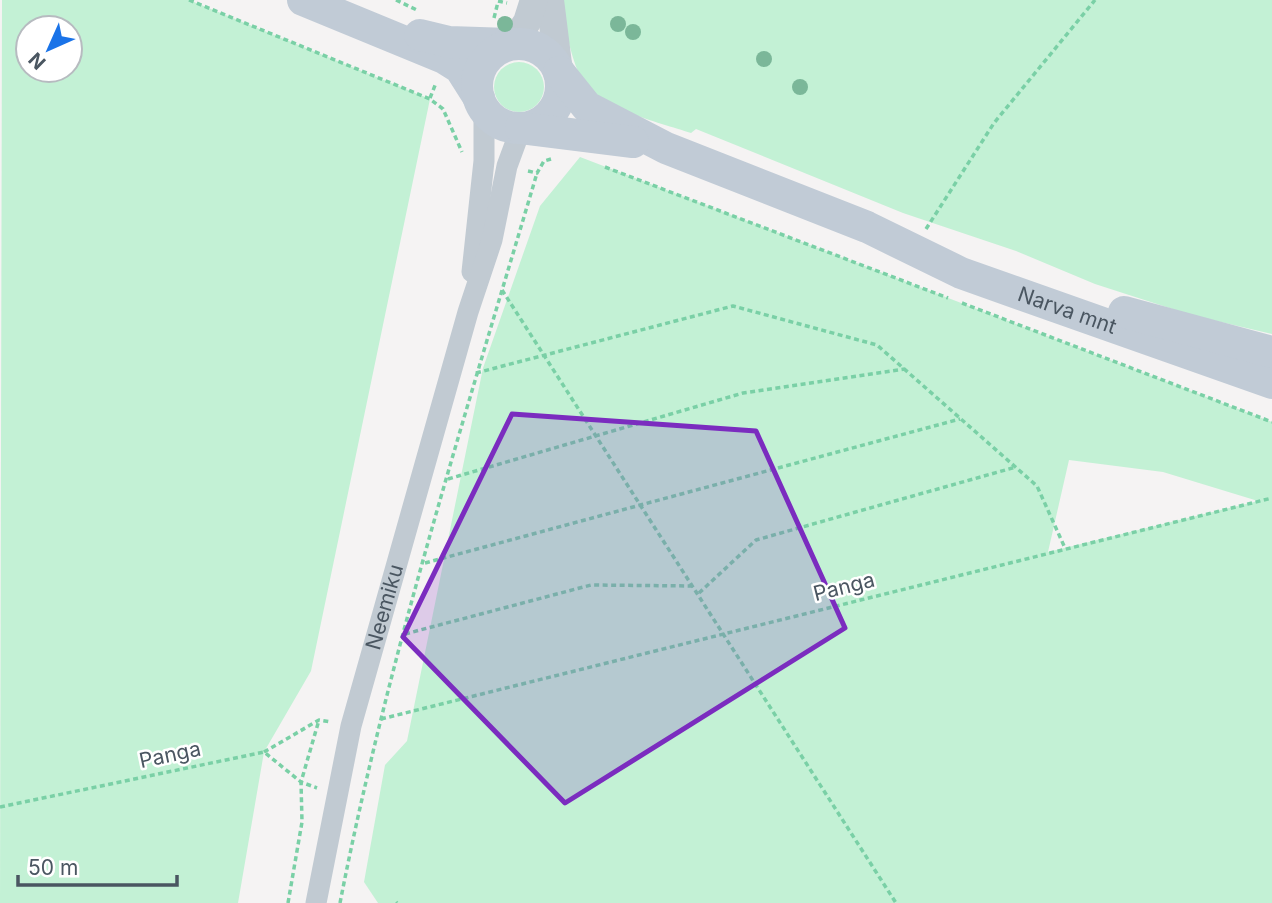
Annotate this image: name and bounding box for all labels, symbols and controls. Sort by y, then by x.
north arrow [14,14,84,84]
text: N [24,47,51,74]
street label: Narva mnt [1015,281,1120,339]
street label: Neemiku [360,561,408,653]
street label: Panga [811,567,877,606]
street label: Panga [137,736,203,773]
scale bar [18,844,177,888]
text: 50 m [28,855,78,880]

